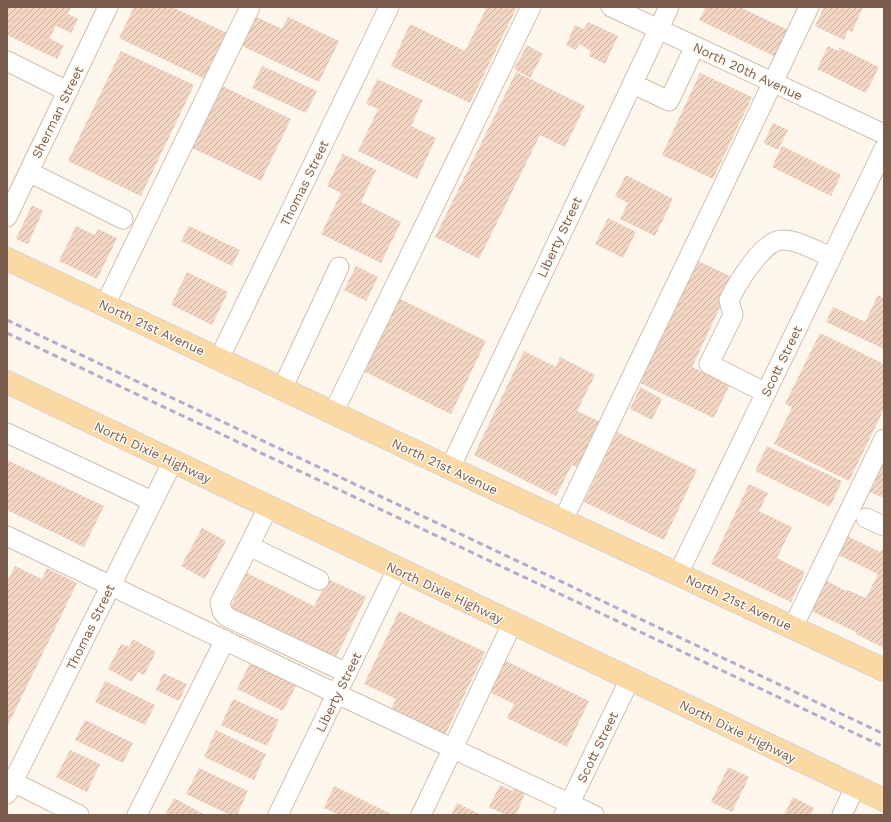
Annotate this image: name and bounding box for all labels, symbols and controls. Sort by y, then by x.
street label: North 20th Avenue [691,39,805,103]
street label: Sherman Street [29,63,86,161]
street label: Thomas Street [277,137,332,229]
street label: Liberty Street [534,194,585,280]
street label: North 21st Avenue [97,296,207,359]
street label: Scott Street [758,323,805,399]
street label: North Dixie Highway [92,419,214,486]
street label: North 21st Avenue [390,435,500,498]
street label: North Dixie Highway [384,559,506,626]
street label: North 21st Avenue [684,571,794,634]
street label: Thomas Street [63,581,118,673]
street label: Liberty Street [313,649,365,735]
street label: North Dixie Highway [677,697,799,766]
street label: Scott Street [574,709,621,785]

